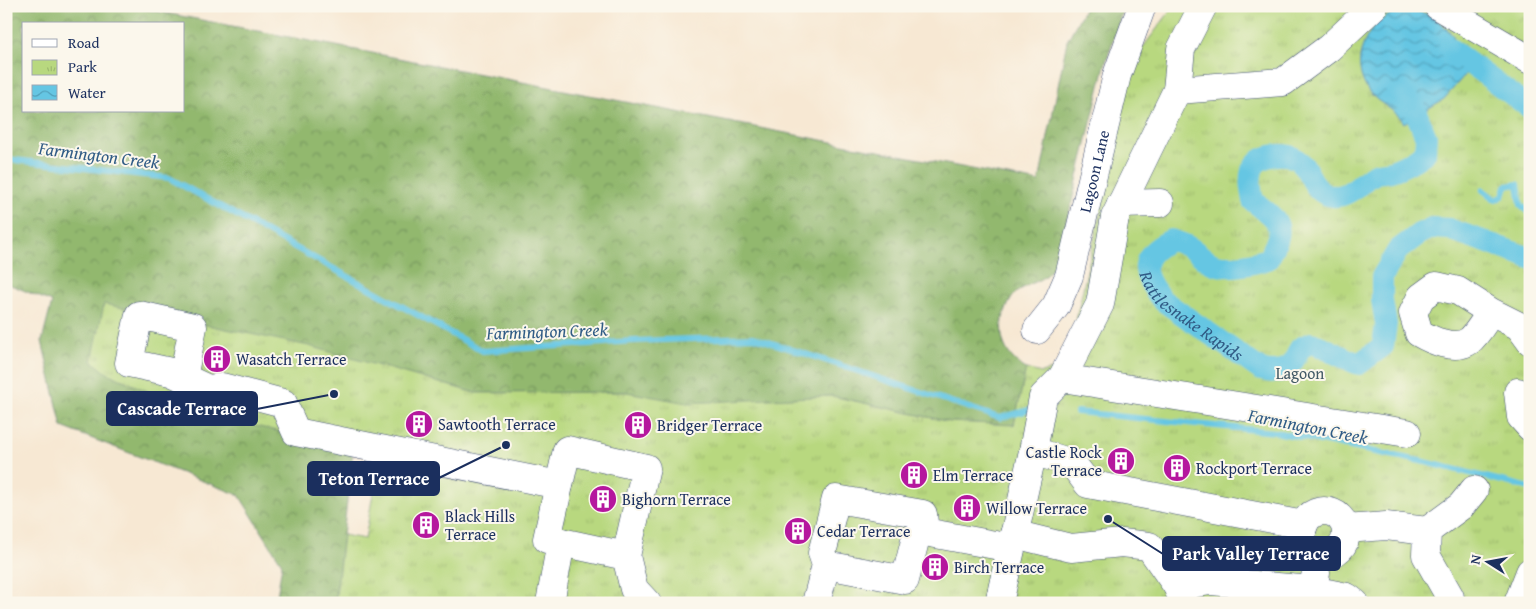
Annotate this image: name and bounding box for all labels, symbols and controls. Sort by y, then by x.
legend [22,22,185,112]
text: Road [68,32,99,53]
text: Park [68,56,97,77]
text: Water [68,82,106,103]
street label: Lagoon Lane [1073,128,1115,215]
water label: Farmington Creek [36,134,162,176]
water label: Rattlesnake Rapids [1133,266,1250,368]
water label: Farmington Creek [485,315,609,347]
building icon: Wasatch Terrace [202,344,232,374]
place label: Wasatch Terrace [236,347,347,371]
park label: Lagoon [1276,361,1324,385]
callout: Cascade Terrace [107,392,257,425]
text: Cascade Terrace [117,395,247,422]
water label: Farmington Creek [1245,401,1371,451]
building icon: Sawtooth Terrace [404,409,434,439]
building icon: Bridger Terrace [623,410,653,440]
place label: Sawtooth Terrace [438,412,556,436]
place label: Bridger Terrace [657,413,762,437]
place label: Castle Rock Terrace [1026,440,1103,482]
building icon: Castle Rock Terrace [1106,446,1136,476]
building icon: Rockport Terrace [1162,453,1192,483]
place label: Rockport Terrace [1196,456,1312,480]
building icon: Elm Terrace [899,460,929,490]
callout: Teton Terrace [308,462,439,495]
place label: Elm Terrace [933,463,1013,487]
text: Teton Terrace [318,465,430,492]
building icon: Bighorn Terrace [588,484,618,514]
place label: Bighorn Terrace [622,487,731,511]
building icon: Willow Terrace [952,493,982,523]
place label: Willow Terrace [986,496,1087,520]
place label: Black Hills Terrace [445,504,515,546]
building icon: Black Hills Terrace [411,510,441,540]
building icon: Cedar Terrace [783,516,813,546]
place label: Cedar Terrace [817,519,910,543]
north arrow [1464,536,1514,586]
callout: Park Valley Terrace [1163,537,1340,570]
text: Park Valley Terrace [1172,540,1330,567]
building icon: Birch Terrace [920,552,950,582]
text: N [1465,552,1486,566]
place label: Birch Terrace [954,555,1044,579]

